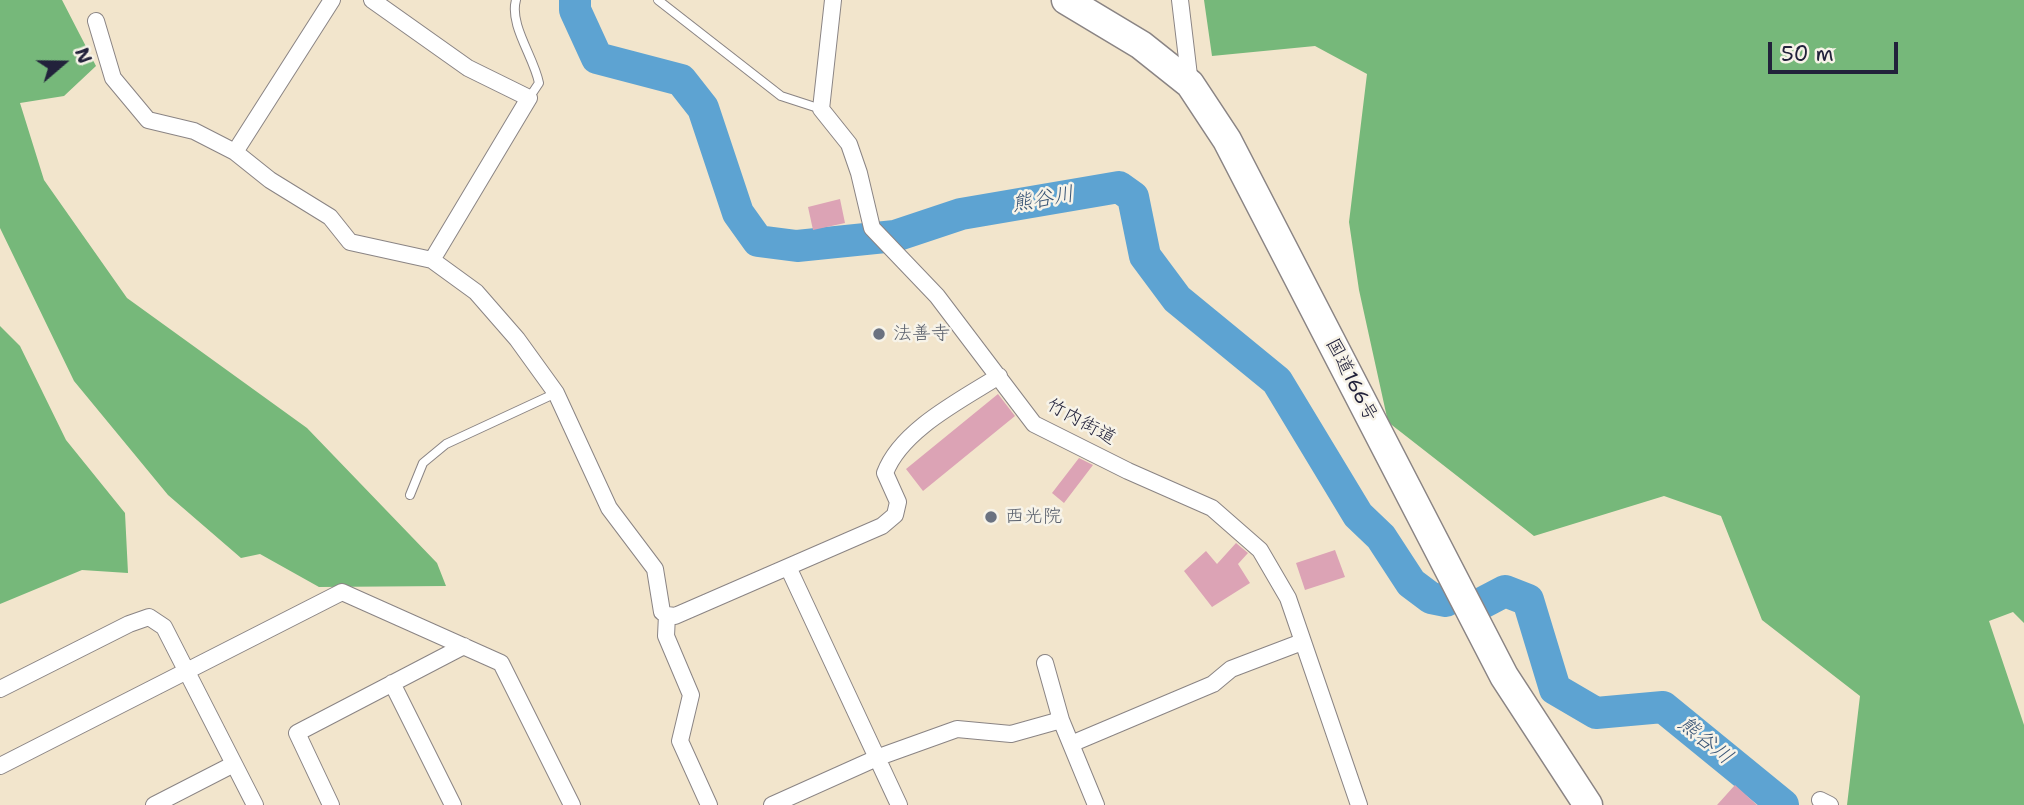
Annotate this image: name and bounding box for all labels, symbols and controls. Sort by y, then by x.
north arrow [28,28,98,98]
scale bar [1772,28,1902,72]
text: 50 m [1781,40,1834,68]
text: N [69,44,98,67]
water label: 熊谷川 [1010,182,1076,218]
place label: 法善寺 [893,323,950,345]
marker: 法善寺 [871,326,887,342]
street label: 国道166号 [1320,335,1382,425]
street label: 竹内街道 [1042,394,1120,450]
place label: 西光院 [1005,506,1062,528]
marker: 西光院 [983,509,999,525]
water label: 熊谷川 [1673,711,1737,771]

